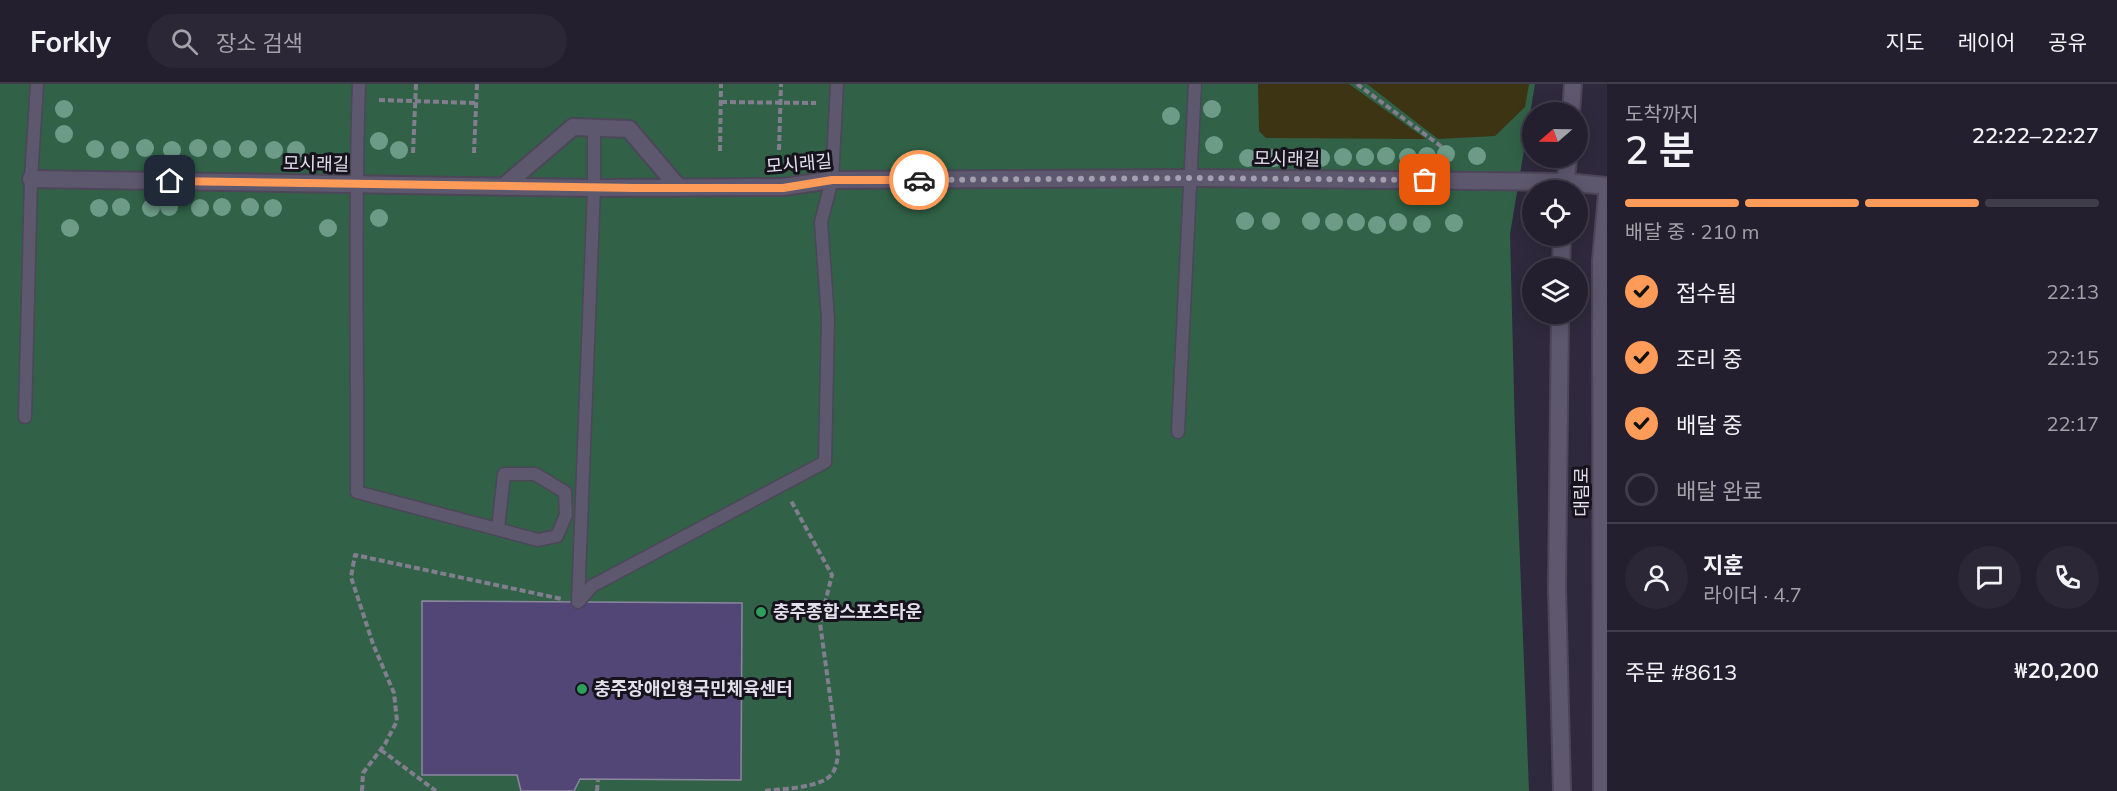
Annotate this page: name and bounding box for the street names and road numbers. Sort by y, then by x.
street label: 모시래길 [1254,146,1320,171]
street label: 모시래길 [765,149,833,178]
street label: 모시래길 [283,151,349,176]
street label: 대림로 [1570,467,1593,517]

